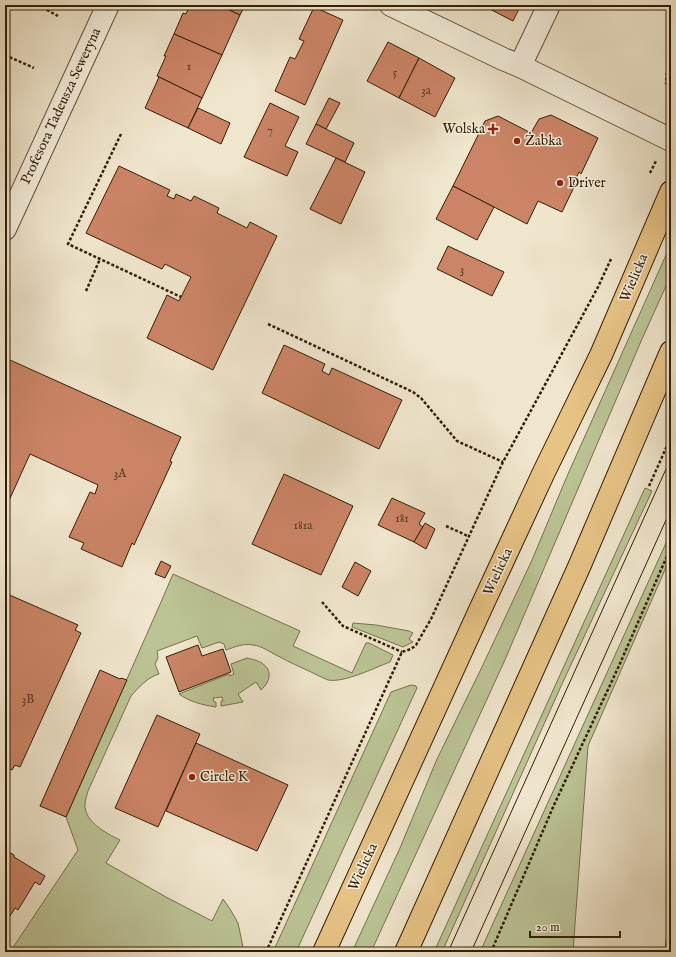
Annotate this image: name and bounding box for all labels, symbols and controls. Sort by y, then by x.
street label: Profesora Tadeusza Seweryna [17,24,106,187]
house number: 1 [187,59,191,74]
house number: 5 [393,65,398,80]
house number: 3a [421,83,432,98]
place label: Wolska [443,120,486,138]
house number: 7 [267,123,273,138]
marker: Wolska [488,124,498,134]
place label: Żabka [525,132,563,150]
marker: Żabka [512,136,522,146]
place label: Driver [568,174,606,192]
marker: Driver [555,178,565,188]
street label: Wielicka [616,250,653,305]
house number: 3 [460,262,464,277]
house number: 3A [114,466,127,481]
house number: 181 [395,511,409,526]
house number: 181a [294,518,313,533]
street label: Wielicka [479,544,517,599]
house number: 3B [22,692,34,707]
place label: Circle K [200,768,249,786]
marker: Circle K [187,772,197,782]
street label: Wielicka [344,839,382,894]
scale bar [530,913,620,939]
text: 20 m [536,920,559,935]

